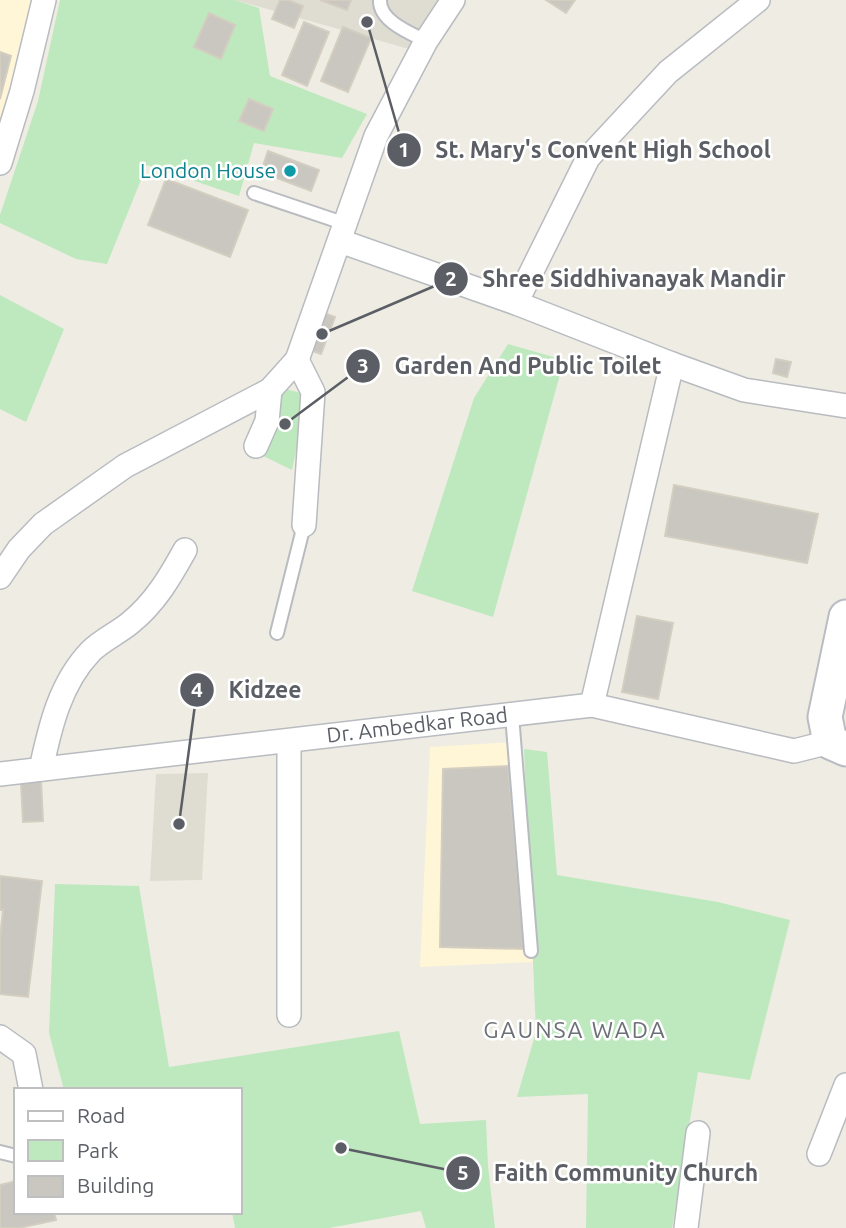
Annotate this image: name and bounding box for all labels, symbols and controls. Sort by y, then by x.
callout: St. Mary's Convent High School [387,128,785,172]
text: 1 [398,137,410,161]
text: St. Mary's Convent High School [435,137,771,162]
place label: London House [140,158,276,182]
marker: London House [282,163,298,179]
callout: Shree Siddhivanayak Mandir [433,257,800,301]
text: 2 [445,266,457,290]
text: Shree Siddhivanayak Mandir [482,266,786,291]
callout: Garden And Public Toilet [346,344,675,388]
text: 3 [357,353,369,377]
text: Garden And Public Toilet [395,353,662,378]
callout: Kidzee [179,668,315,712]
text: 4 [191,677,203,701]
text: Kidzee [228,677,302,702]
street label: Dr. Ambedkar Road [325,702,509,747]
district label: GAUNSA WADA [483,1017,667,1042]
legend [14,1088,242,1214]
text: Road [77,1103,125,1127]
text: Park [77,1138,119,1162]
callout: Faith Community Church [445,1151,773,1195]
text: 5 [457,1160,469,1184]
text: Faith Community Church [494,1160,758,1185]
text: Building [77,1173,154,1197]

